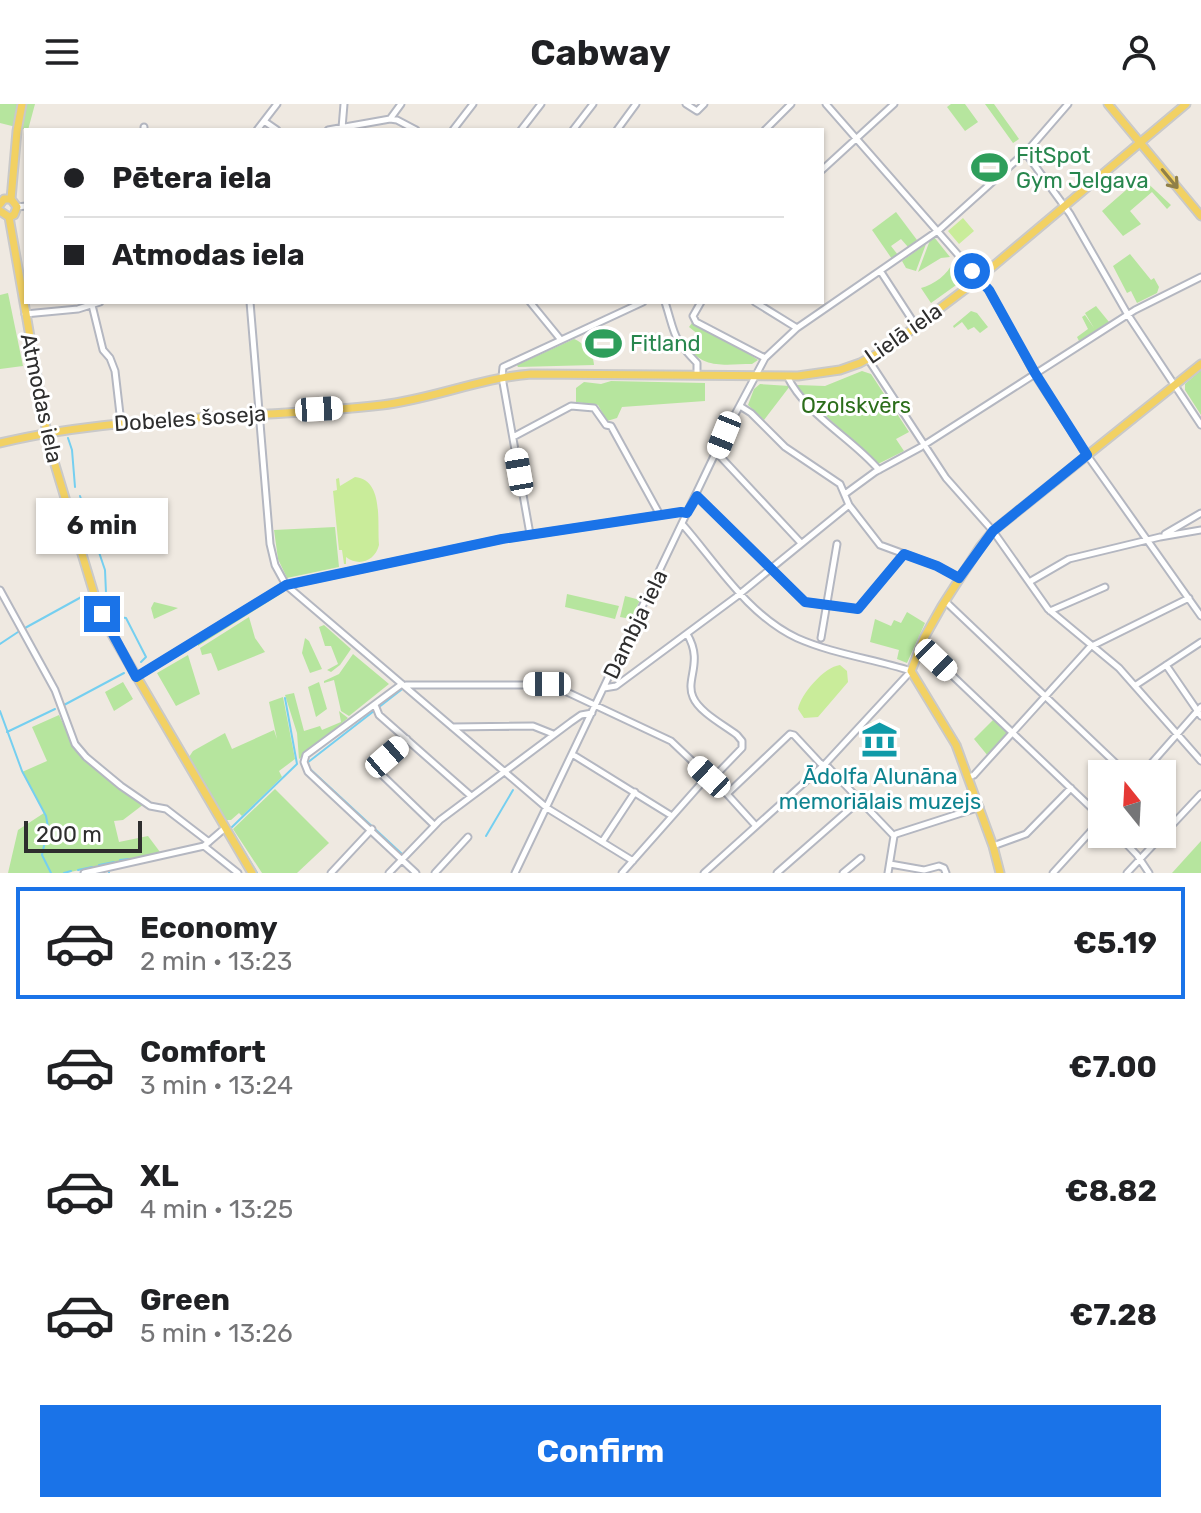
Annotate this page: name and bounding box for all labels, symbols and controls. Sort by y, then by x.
icon: menu [40,30,84,74]
icon: person [1117,30,1161,74]
text: Cabway [530,31,671,74]
place label: FitSpot Gym Jelgava [1016,142,1149,194]
sports icon: FitSpot Gym Jelgava [971,149,1009,187]
text: Pētera iela [112,160,272,196]
one-way arrow [1161,168,1179,189]
text: Atmodas iela [112,237,305,273]
route start [954,253,990,289]
street label: Lielā iela [859,297,947,370]
sports icon: Fitland [585,324,623,362]
place label: Fitland [630,330,701,357]
street label: Atmodas iela [15,331,68,465]
park label: Ozolskvērs [801,392,911,419]
car [294,396,344,422]
street label: Dobeles šoseja [113,400,267,437]
car [704,408,744,462]
car [503,446,535,498]
callout: 6 min [36,498,168,554]
text: 6 min [67,510,137,541]
street label: Dambja iela [597,565,673,683]
route end [84,596,120,632]
car [910,635,962,685]
car [523,672,571,696]
museum icon: Ādolfa Alunāna memoriālais muzejs [861,721,899,759]
car [361,732,413,782]
car [683,752,735,802]
north arrow [1088,760,1176,848]
map controls [1088,760,1176,848]
place label: Ādolfa Alunāna memoriālais muzejs [779,763,981,815]
scale bar [24,817,142,853]
text: 200 m [36,821,102,848]
icon: car [44,907,116,979]
text: Economy [140,910,278,946]
text: €5.19 [1073,925,1157,961]
text: 2 min · 13:23 [140,946,292,977]
icon: car [44,1031,116,1103]
text: Comfort [140,1034,266,1070]
text: €7.00 [1069,1049,1157,1085]
text: 3 min · 13:24 [140,1070,293,1101]
icon: car [44,1155,116,1227]
text: XL [140,1158,179,1194]
text: €8.82 [1065,1173,1157,1209]
text: 4 min · 13:25 [140,1194,293,1225]
icon: car [44,1279,116,1351]
text: Green [140,1282,230,1318]
text: €7.28 [1070,1297,1157,1333]
text: 5 min · 13:26 [140,1318,293,1349]
button: Confirm [40,1405,1161,1497]

